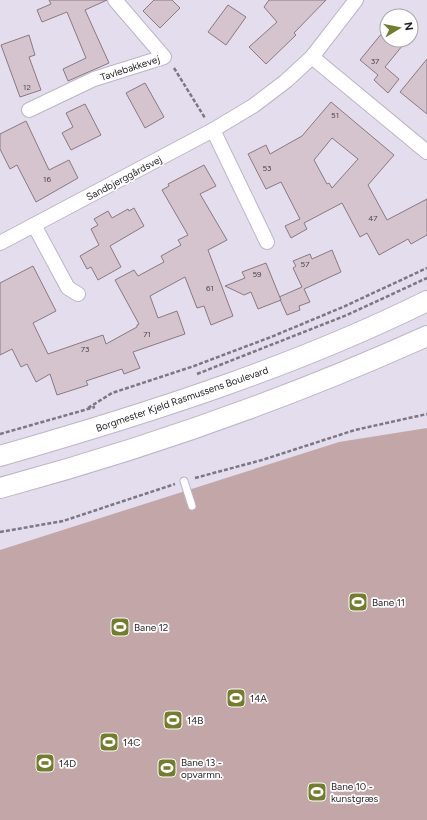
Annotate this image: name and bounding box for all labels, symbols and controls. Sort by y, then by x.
north arrow [379,8,419,48]
text: N [401,21,415,32]
street label: Tavlebakkevej [99,52,162,84]
house number: 37 [371,56,380,66]
house number: 12 [23,82,31,92]
house number: 51 [331,110,339,120]
street label: Sandbjerggårdsvej [84,152,164,203]
house number: 53 [263,163,271,173]
house number: 16 [43,174,51,184]
house number: 47 [368,213,378,223]
house number: 57 [301,259,310,269]
house number: 59 [252,269,262,279]
house number: 61 [206,283,214,293]
house number: 71 [143,329,151,339]
house number: 73 [81,344,89,354]
street label: Borgmester Kjeld Rasmussens Boulevard [94,363,270,435]
sports icon: Bane 11 [347,591,369,613]
place label: Bane 11 [372,596,405,609]
sports icon: Bane 12 [109,616,131,638]
place label: Bane 12 [134,621,168,634]
sports icon: 14A [225,687,247,709]
place label: 14A [250,692,267,705]
sports icon: 14B [162,709,184,731]
place label: 14B [187,714,203,727]
sports icon: 14C [98,731,120,753]
place label: 14C [123,736,141,749]
sports icon: 14D [34,752,56,774]
place label: Bane 13 - opvarmn. [181,756,222,781]
place label: 14D [59,757,76,770]
sports icon: Bane 13 - opvarmn. [156,757,178,779]
place label: Bane 10 - kunstgræs [331,780,378,805]
sports icon: Bane 10 - kunstgræs [306,781,328,803]

